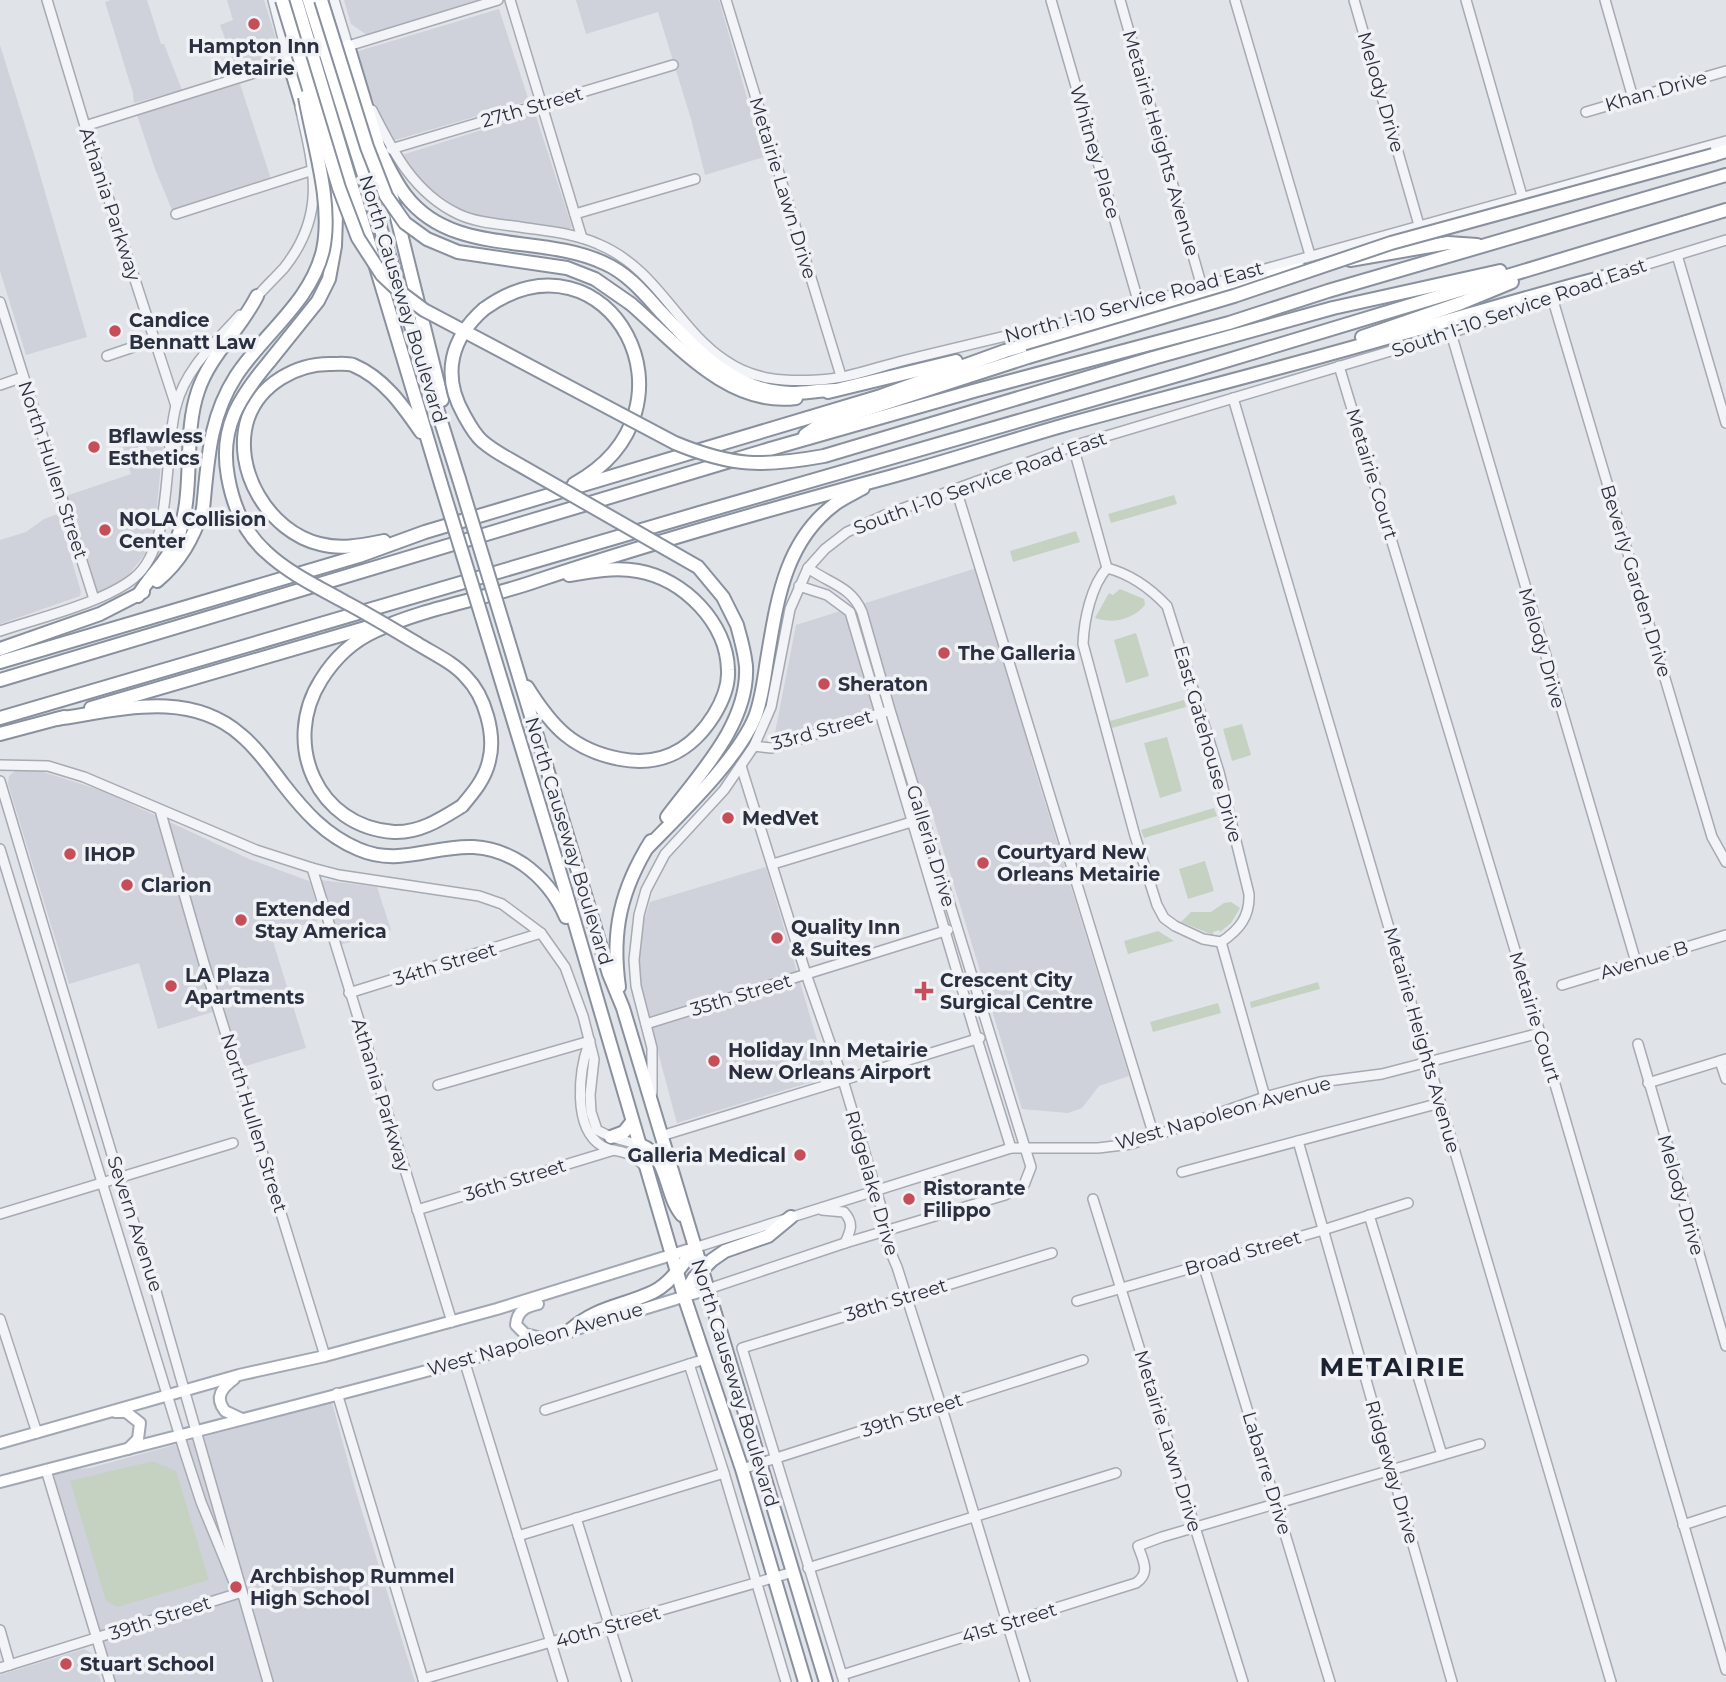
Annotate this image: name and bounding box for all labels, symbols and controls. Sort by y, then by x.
marker: Hampton Inn Metairie [246,16,262,32]
street label: Metairie Heights Avenue [1118,27,1204,259]
street label: Melody Drive [1353,29,1409,155]
place label: Hampton Inn Metairie [188,35,320,80]
street label: Khan Drive [1602,65,1710,117]
street label: 27th Street [479,81,586,132]
street label: Whitney Place [1065,83,1125,221]
street label: Metairie Lawn Drive [744,94,822,282]
street label: Athania Parkway [74,124,146,284]
street label: North Causeway Boulevard [354,172,452,426]
street label: South I-10 Service Road East [1389,253,1650,362]
street label: North I-10 Service Road East [1002,256,1266,348]
place label: Candice Bennatt Law [129,309,256,354]
marker: Candice Bennatt Law [107,323,123,339]
street label: North Hullen Street [13,378,93,562]
street label: Metairie Court [1341,406,1403,542]
place label: Bflawless Esthetics [108,425,203,470]
street label: South I-10 Service Road East [850,426,1110,540]
marker: Bflawless Esthetics [86,439,102,455]
street label: Beverly Garden Drive [1596,482,1676,680]
place label: NOLA Collision Center [119,508,266,553]
marker: NOLA Collision Center [97,522,113,538]
street label: Melody Drive [1514,585,1570,711]
place label: The Galleria [958,642,1076,665]
street label: East Gatehouse Drive [1169,643,1247,845]
marker: The Galleria [936,645,952,661]
place label: Sheraton [838,673,928,696]
marker: Sheraton [816,676,832,692]
street label: 33rd Street [769,705,875,755]
street label: North Causeway Boulevard [520,714,618,968]
street label: Galleria Drive [902,782,960,910]
place label: MedVet [742,807,819,830]
marker: MedVet [720,810,736,826]
place label: Courtyard New Orleans Metairie [997,841,1160,886]
place label: IHOP [84,843,136,866]
marker: IHOP [62,846,78,862]
marker: Courtyard New Orleans Metairie [975,855,991,871]
place label: Clarion [141,874,212,897]
marker: Clarion [119,877,135,893]
place label: Extended Stay America [255,898,387,943]
marker: Extended Stay America [233,912,249,928]
place label: Quality Inn & Suites [791,916,900,961]
street label: Metairie Heights Avenue [1379,924,1465,1156]
marker: Quality Inn & Suites [769,930,785,946]
street label: Avenue B [1597,936,1691,984]
street label: 34th Street [391,937,499,991]
street label: Metairie Court [1504,949,1566,1085]
place label: LA Plaza Apartments [184,964,304,1009]
street label: 35th Street [688,969,794,1021]
place label: Crescent City Surgical Centre [940,969,1093,1014]
marker: LA Plaza Apartments [163,978,179,994]
marker: Crescent City Surgical Centre [914,981,934,1001]
street label: Athania Parkway [347,1015,416,1175]
street label: North Hullen Street [216,1031,292,1216]
place label: Holiday Inn Metairie New Orleans Airport [728,1039,931,1084]
marker: Holiday Inn Metairie New Orleans Airport [706,1053,722,1069]
street label: West Napoleon Avenue [1113,1071,1333,1155]
street label: Ridgelake Drive [840,1108,904,1258]
street label: Melody Drive [1653,1132,1709,1258]
place label: Galleria Medical [628,1144,786,1167]
marker: Galleria Medical [792,1147,808,1163]
street label: Severn Avenue [102,1153,168,1295]
street label: 36th Street [461,1154,569,1206]
place label: Ristorante Filippo [923,1177,1025,1222]
marker: Ristorante Filippo [901,1191,917,1207]
street label: Broad Street [1182,1225,1304,1281]
street label: North Causeway Boulevard [686,1256,784,1510]
street label: 38th Street [842,1273,950,1326]
street label: West Napoleon Avenue [425,1297,645,1381]
street label: Metairie Lawn Drive [1129,1347,1207,1535]
district label: METAIRIE [1320,1351,1466,1383]
street label: 39th Street [858,1388,966,1442]
street label: Ridgeway Drive [1361,1398,1423,1546]
street label: Labarre Drive [1237,1409,1297,1537]
place label: Archbishop Rummel High School [249,1565,455,1610]
marker: Archbishop Rummel High School [228,1579,244,1595]
street label: 39th Street [106,1591,214,1645]
street label: 41st Street [959,1598,1060,1648]
street label: 40th Street [553,1601,663,1653]
place label: Stuart School [80,1653,214,1676]
marker: Stuart School [58,1656,74,1672]

